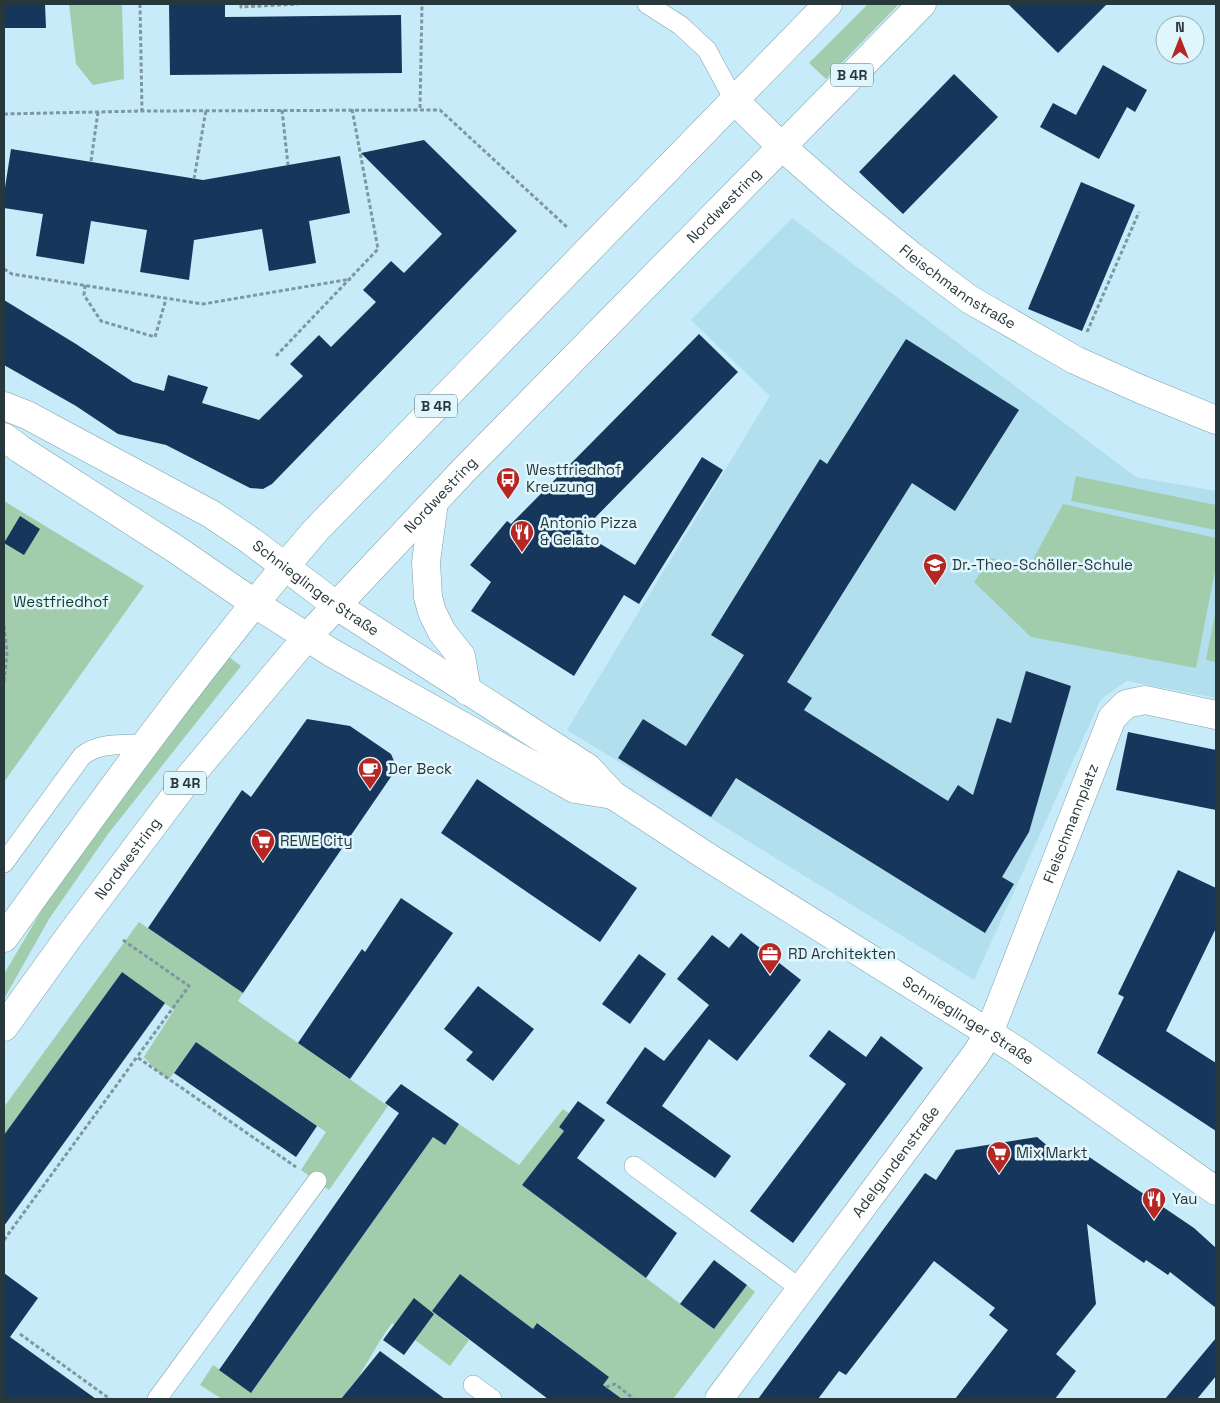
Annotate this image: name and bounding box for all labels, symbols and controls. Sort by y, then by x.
north arrow [1155,15,1205,65]
text: N [1175,18,1185,36]
road number: B 4R [831,64,873,86]
street label: Nordwestring [682,164,765,247]
street label: Fleischmannstraße [896,240,1020,333]
road number: B 4R [415,394,457,418]
street label: Nordwestring [400,453,481,537]
place label: Westfriedhof Kreuzung [526,460,622,496]
bus stop icon: Westfriedhof Kreuzung [495,466,521,500]
place label: Antonio Pizza & Gelato [540,513,638,549]
restaurant icon: Antonio Pizza & Gelato [509,519,535,553]
street label: Schnieglinger Straße [249,536,383,640]
school or university icon: Dr.-Theo-Schöller-Schule [922,552,948,586]
place label: Dr.-Theo-Schöller-Schule [952,555,1133,574]
park label: Westfriedhof [13,592,109,611]
cafe icon: Der Beck [357,756,383,790]
place label: Der Beck [388,759,452,778]
street label: Fleischmannplatz [1039,761,1102,886]
road number: B 4R [164,771,206,794]
street label: Nordwestring [90,814,165,903]
supermarket icon: REWE City [250,828,276,862]
place label: REWE City [280,831,353,850]
office icon: RD Architekten [757,941,783,975]
place label: RD Architekten [788,944,896,963]
street label: Schnieglinger Straße [899,971,1038,1069]
street label: Adelgundenstraße [848,1102,943,1221]
supermarket icon: Mix Markt [986,1140,1012,1174]
place label: Mix Markt [1016,1143,1088,1162]
restaurant icon: Yau [1141,1186,1167,1220]
place label: Yau [1172,1189,1198,1208]

